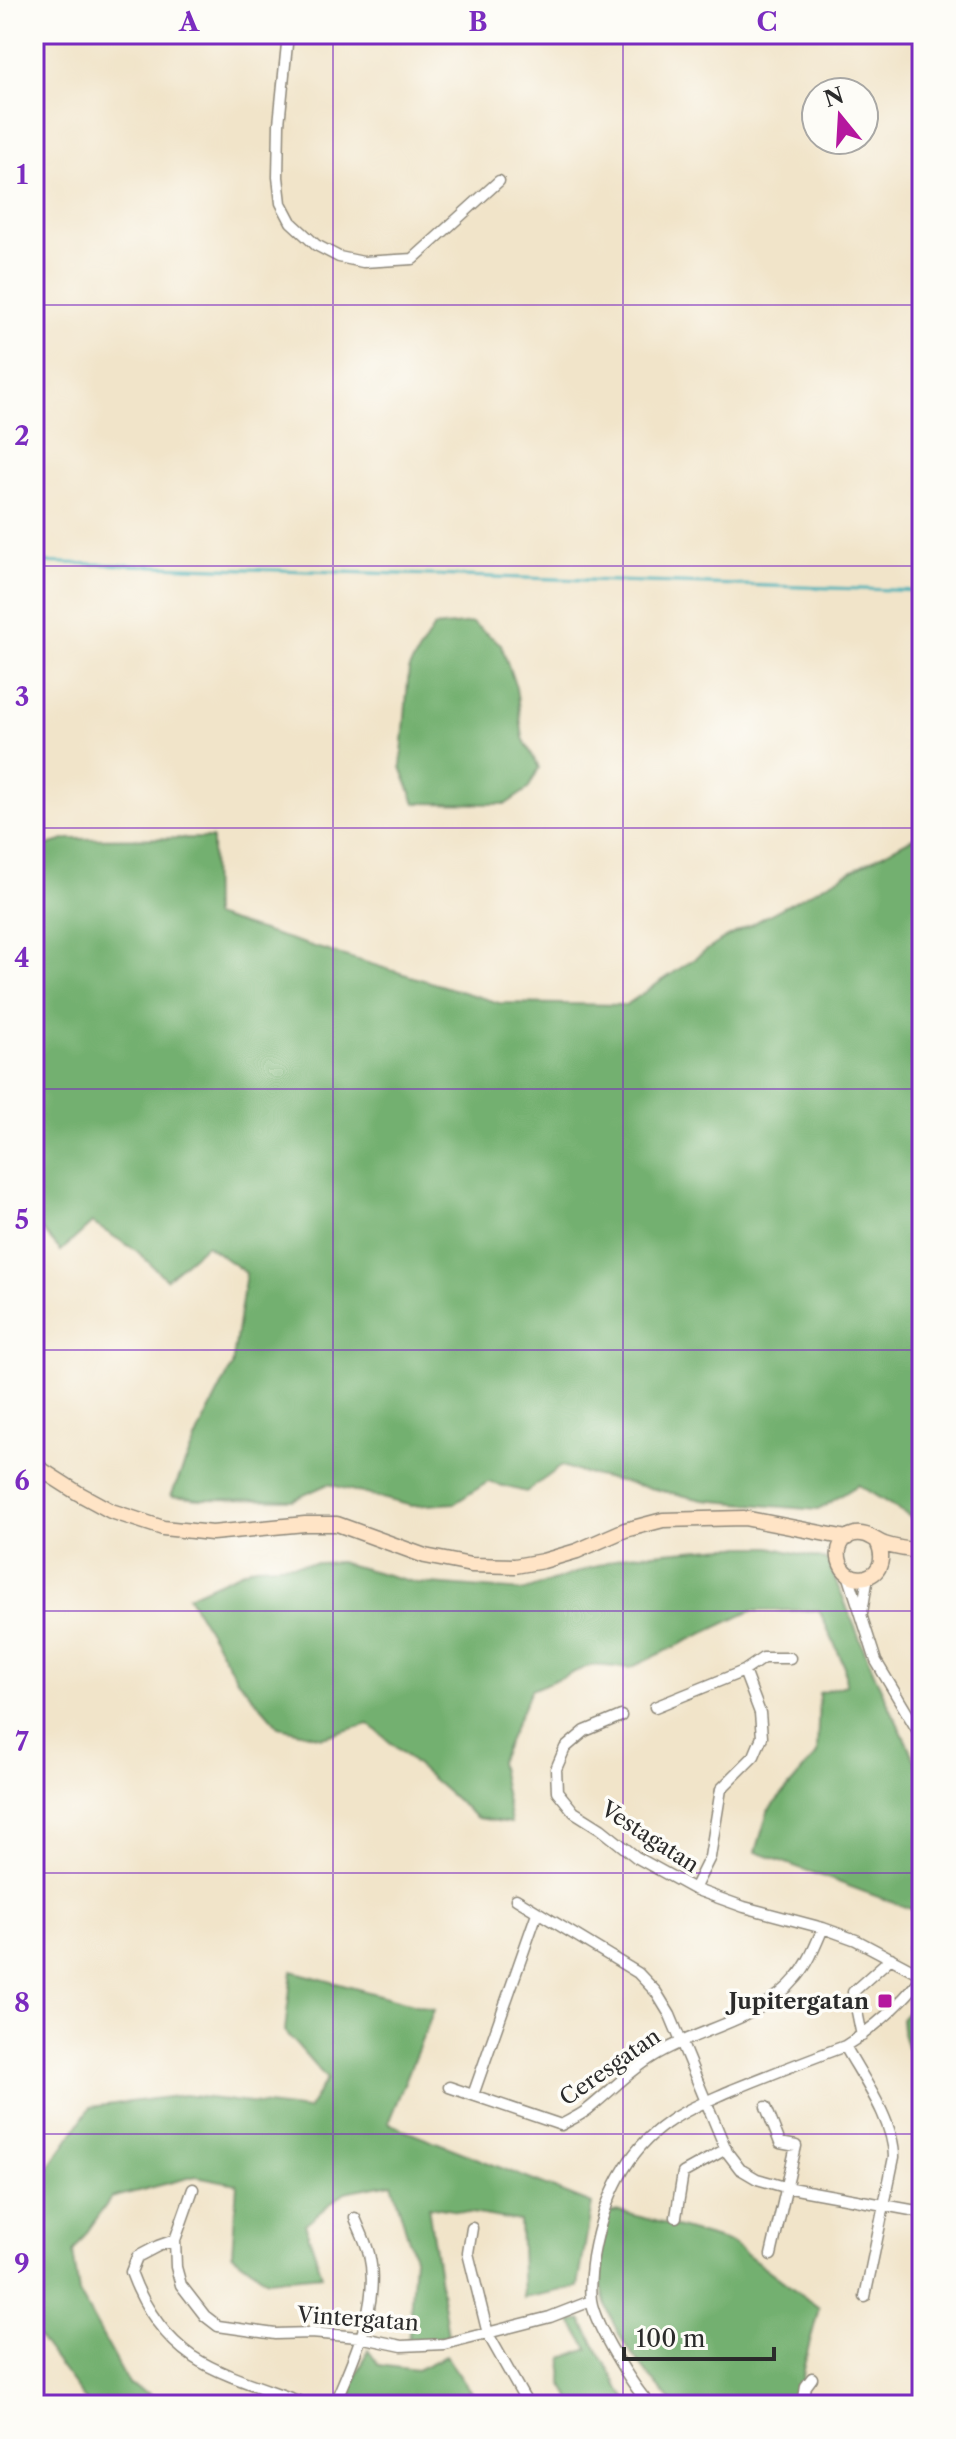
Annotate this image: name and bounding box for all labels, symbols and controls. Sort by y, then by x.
text: A [178,6,200,38]
text: B [468,6,488,38]
text: C [757,6,777,38]
north arrow [800,76,880,156]
text: N [821,82,847,113]
text: 1 [16,159,28,191]
text: 2 [14,420,30,452]
text: 3 [15,681,29,713]
text: 4 [14,942,30,974]
text: 5 [15,1204,29,1236]
text: 6 [14,1465,30,1497]
text: 7 [15,1726,29,1758]
street label: Vestagatan [595,1795,704,1879]
text: 8 [14,1987,30,2019]
place label: Jupitergatan [725,1988,869,2015]
marker: Jupitergatan [876,1992,894,2010]
street label: Ceresgatan [555,2022,666,2111]
text: 9 [14,2248,30,2280]
street label: Vintergatan [295,2301,420,2337]
scale bar [624,2311,774,2361]
text: 100 m [636,2324,705,2353]

